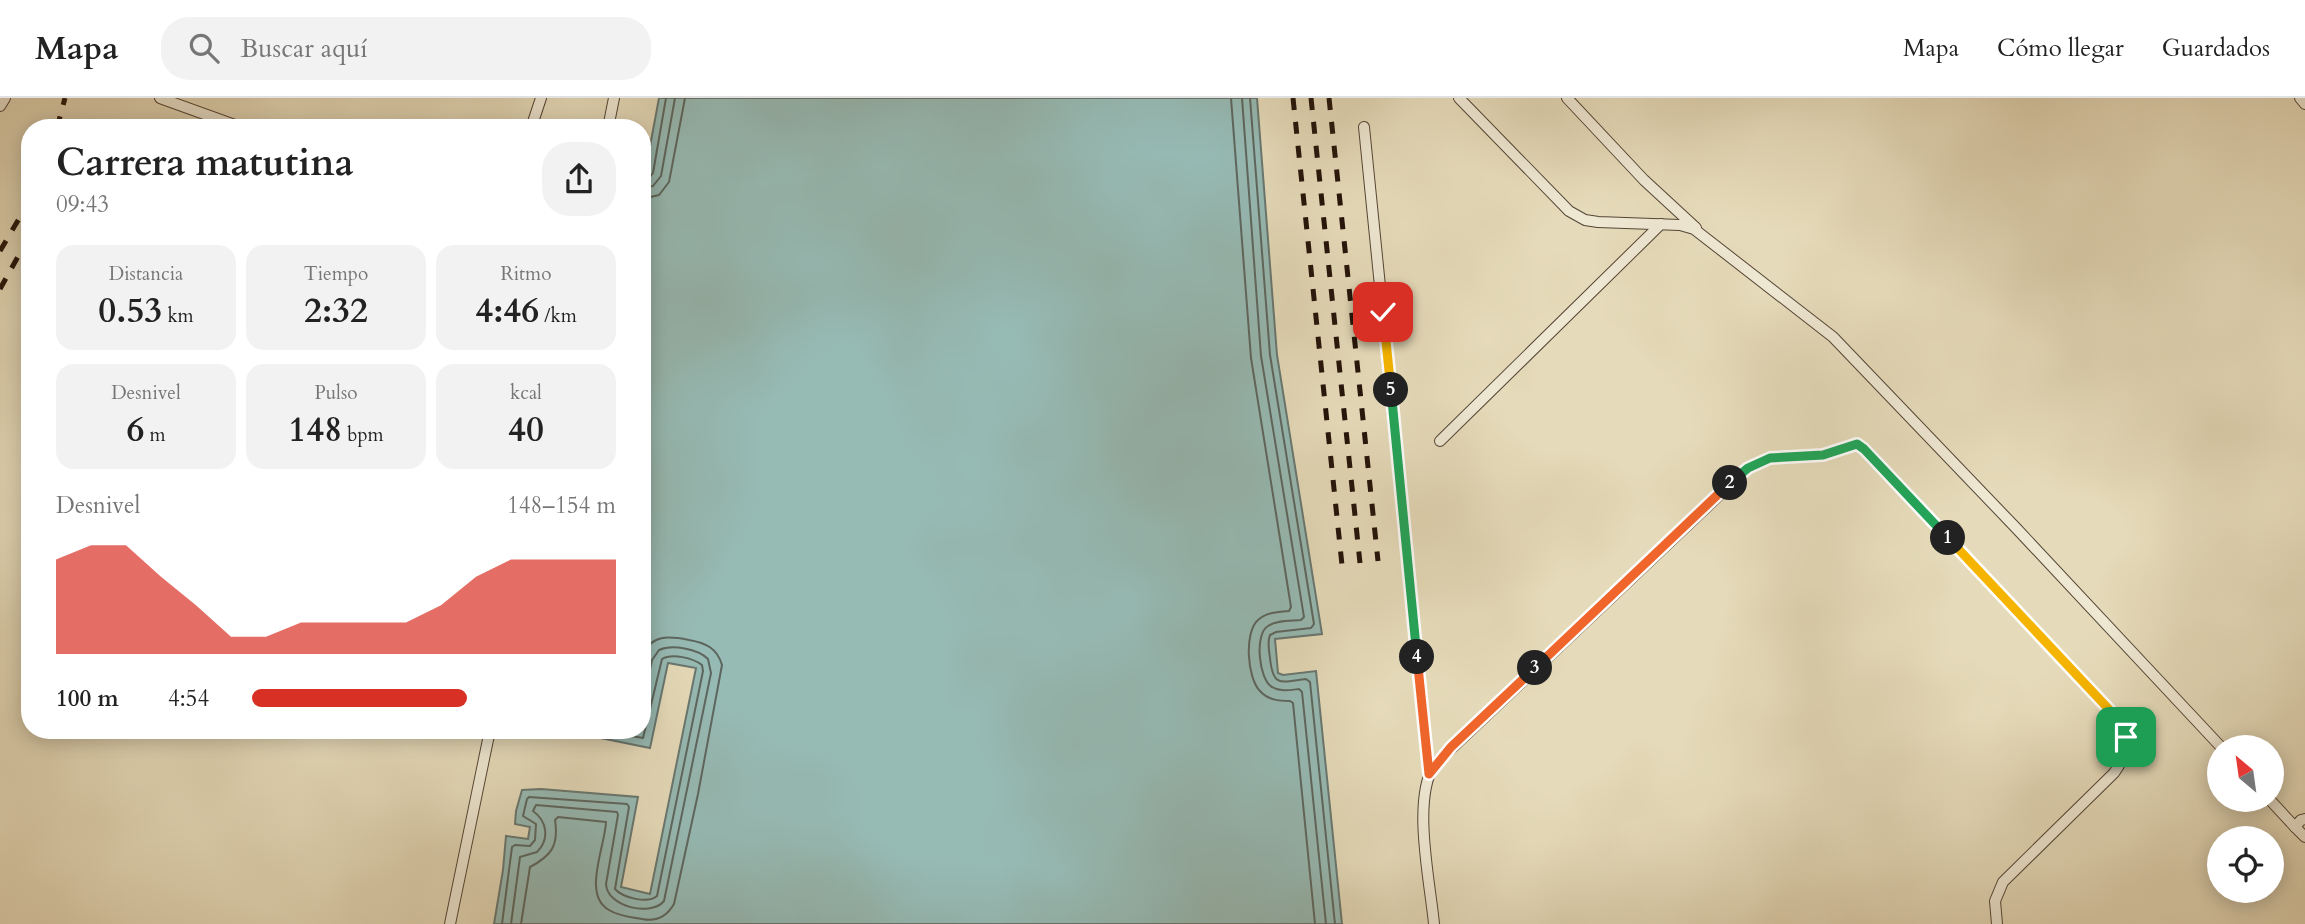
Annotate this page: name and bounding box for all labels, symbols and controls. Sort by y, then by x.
search box [161,17,651,80]
text: Mapa [35,26,119,71]
icon: search [185,29,223,67]
text: Buscar aquí [241,31,368,66]
text: Mapa [1903,32,1959,65]
text: Cómo llegar [1997,32,2124,65]
text: Guardados [2162,32,2270,65]
text: Carrera matutina [56,137,354,189]
button: share [542,142,616,216]
text: 09:43 [56,189,109,220]
text: Distancia [109,261,183,287]
text: Tiempo [304,261,368,287]
text: Ritmo [501,261,551,287]
pin [1353,282,1413,342]
text: 0.53 [98,287,162,335]
text: 2:32 [304,287,368,335]
text: 4:46 [475,287,539,335]
icon: check [1364,293,1402,331]
text: km [162,303,194,329]
text: /km [539,303,577,329]
pin: 5 [1374,372,1408,408]
text: 5 [1386,376,1395,402]
text: Desnivel [111,380,181,406]
text: Pulso [314,380,358,406]
text: kcal [510,380,542,406]
text: 6 [126,406,144,454]
text: 148 [288,406,342,454]
text: 40 [508,406,544,454]
text: m [144,422,166,448]
text: bpm [342,422,384,448]
pin: 2 [1712,466,1748,500]
text: 2 [1725,469,1734,495]
text: Desnivel [56,490,140,521]
text: 148–154 m [507,490,616,521]
pin: 1 [1930,520,1966,556]
text: 1 [1943,524,1952,550]
pin: 4 [1400,640,1434,674]
text: 4 [1412,643,1421,669]
pin: 3 [1518,650,1552,686]
text: 3 [1530,654,1539,680]
text: 100 m [56,683,119,714]
text: 4:54 [168,683,209,714]
pin [2096,707,2156,767]
icon: arrive [2107,718,2145,756]
north arrow [2207,735,2284,812]
map controls [2207,735,2284,903]
button: locate [2207,826,2284,903]

